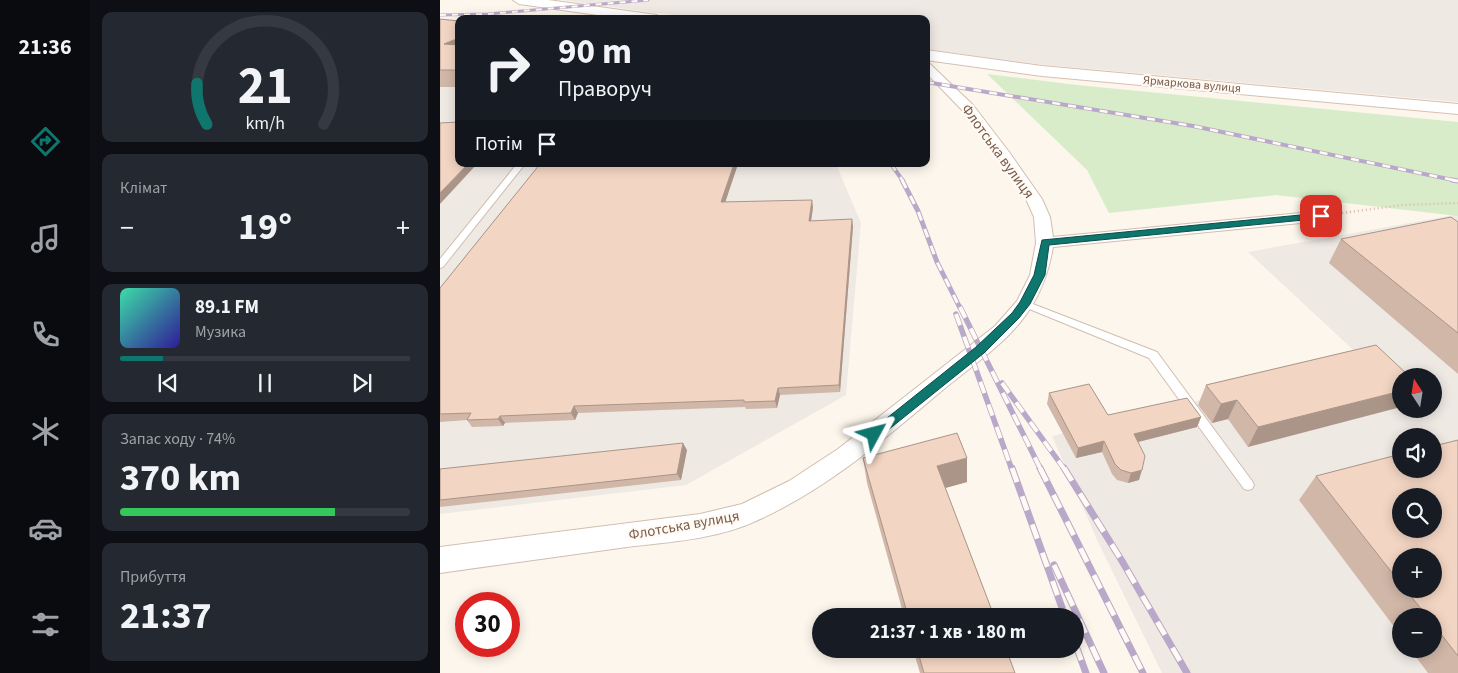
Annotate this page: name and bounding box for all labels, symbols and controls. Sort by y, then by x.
text: 90 m [558,27,632,77]
text: 21:36 [18,31,72,63]
icon: right [475,35,540,100]
text: 21 [238,50,292,124]
street label: Ярмаркова вулиця [1142,72,1242,97]
text: Праворуч [558,73,652,105]
street label: Флотська вулиця [956,100,1039,203]
text: km/h [245,111,285,136]
icon: directions [28,124,63,159]
icon: arrive [533,130,561,158]
text: Потім [475,131,523,158]
text: Клімат [120,177,167,199]
pin [1300,195,1342,237]
text: 19° [238,200,292,254]
icon: arrive [1307,202,1335,230]
text: − [120,208,134,248]
text: + [396,208,410,248]
icon: music [28,221,63,256]
text: 89.1 FM [195,294,259,321]
icon: phone [28,317,63,352]
text: Музика [195,321,246,343]
north arrow [1392,368,1442,418]
map controls [1392,368,1442,658]
icon: previous [154,369,182,397]
icon: pause [251,369,279,397]
icon: next [348,369,376,397]
position arrow [847,407,899,459]
icon: climate [28,414,63,449]
text: Запас ходу · 74% [120,428,235,450]
button: sound [1392,428,1442,478]
text: 370 km [120,451,241,505]
button: search [1392,488,1442,538]
street label: Флотська вулиця [627,505,741,546]
icon: car [28,511,63,546]
button: + [1392,548,1442,598]
text: Прибуття [120,566,186,588]
text: 21:37 [120,589,212,643]
speed limit sign: 30 [455,592,520,657]
icon: filters [28,607,63,642]
button: − [1392,608,1442,658]
text: 21:37 · 1 хв · 180 m [870,619,1026,646]

